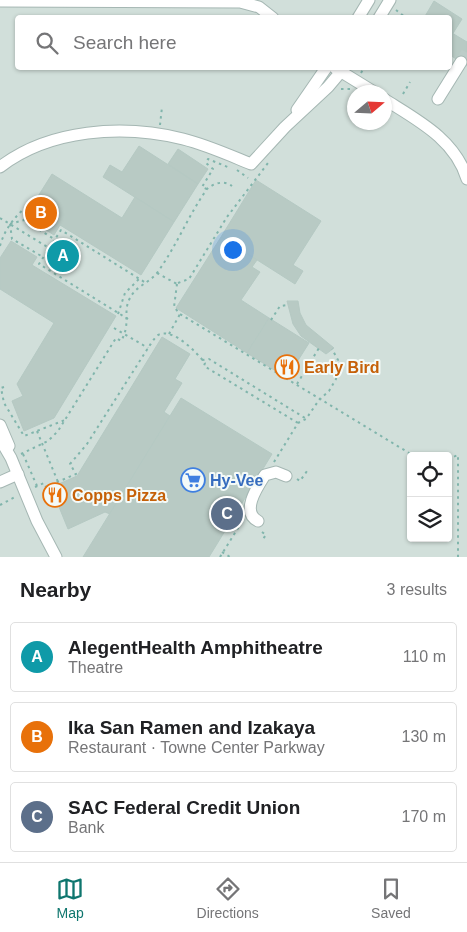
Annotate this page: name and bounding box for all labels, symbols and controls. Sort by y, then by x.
search box [15,15,452,70]
icon: search [33,29,61,57]
text: Search here [73,32,177,53]
north arrow [347,85,392,130]
pin: B [25,194,57,232]
pin: A [47,237,79,275]
your location [220,237,246,263]
restaurant icon: Early Bird [274,354,300,380]
place label: Early Bird [304,359,380,376]
map controls [407,452,452,542]
button: locate [407,452,452,497]
supermarket icon: Hy-Vee [180,467,206,493]
place label: Hy-Vee [210,472,263,489]
restaurant icon: Copps Pizza [42,482,68,508]
place label: Copps Pizza [72,487,166,504]
pin: C [211,495,243,533]
button: layers [407,497,452,542]
text: Nearby [20,578,91,601]
text: 3 results [387,581,447,598]
text: AlegentHealth Amphitheatre [68,637,323,658]
text: A [31,648,43,665]
text: 110 m [403,648,446,665]
text: Theatre [68,659,123,676]
text: Ika San Ramen and Izakaya [68,717,315,738]
text: B [31,728,43,745]
text: 130 m [402,728,446,745]
text: Restaurant · Towne Center Parkway [68,739,325,756]
text: SAC Federal Credit Union [68,797,300,818]
text: C [31,808,43,825]
text: 170 m [402,808,446,825]
text: Bank [68,819,104,836]
tab: Map [56,875,84,921]
tab: Directions [197,875,259,921]
tab: Saved [371,875,411,921]

